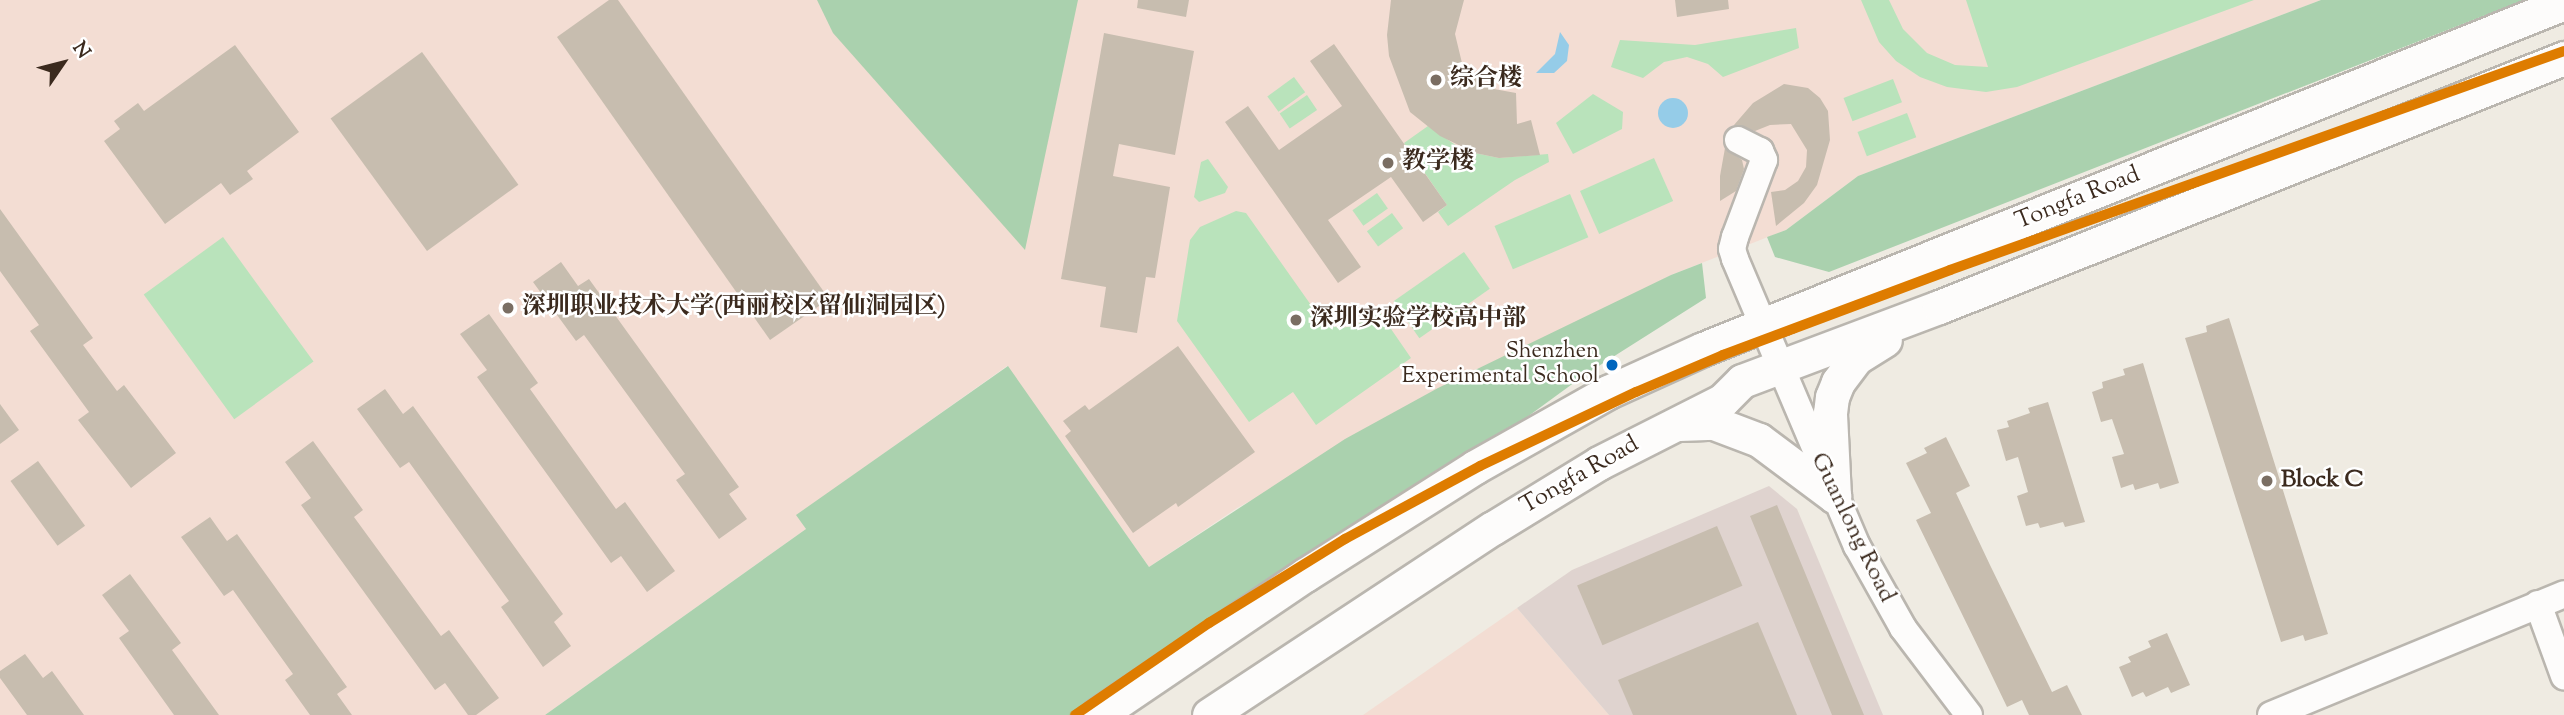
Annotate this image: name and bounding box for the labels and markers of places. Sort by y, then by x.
place label: 综合楼 [1450,66,1522,94]
marker: 综合楼 [1428,72,1444,88]
place label: 教学楼 [1402,149,1474,177]
marker: 教学楼 [1380,155,1396,171]
place label: 深圳职业技术大学(西丽校区留仙洞园区) [522,294,946,322]
marker: 深圳职业技术大学(西丽校区留仙洞园区) [500,300,516,316]
place label: 深圳实验学校高中部 [1310,306,1526,334]
marker: 深圳实验学校高中部 [1288,312,1304,328]
place label: Shenzhen Experimental School [1402,339,1599,390]
marker: Shenzhen Experimental School [1605,358,1619,372]
place label: Block C [2281,467,2364,495]
marker: Block C [2259,473,2275,489]

